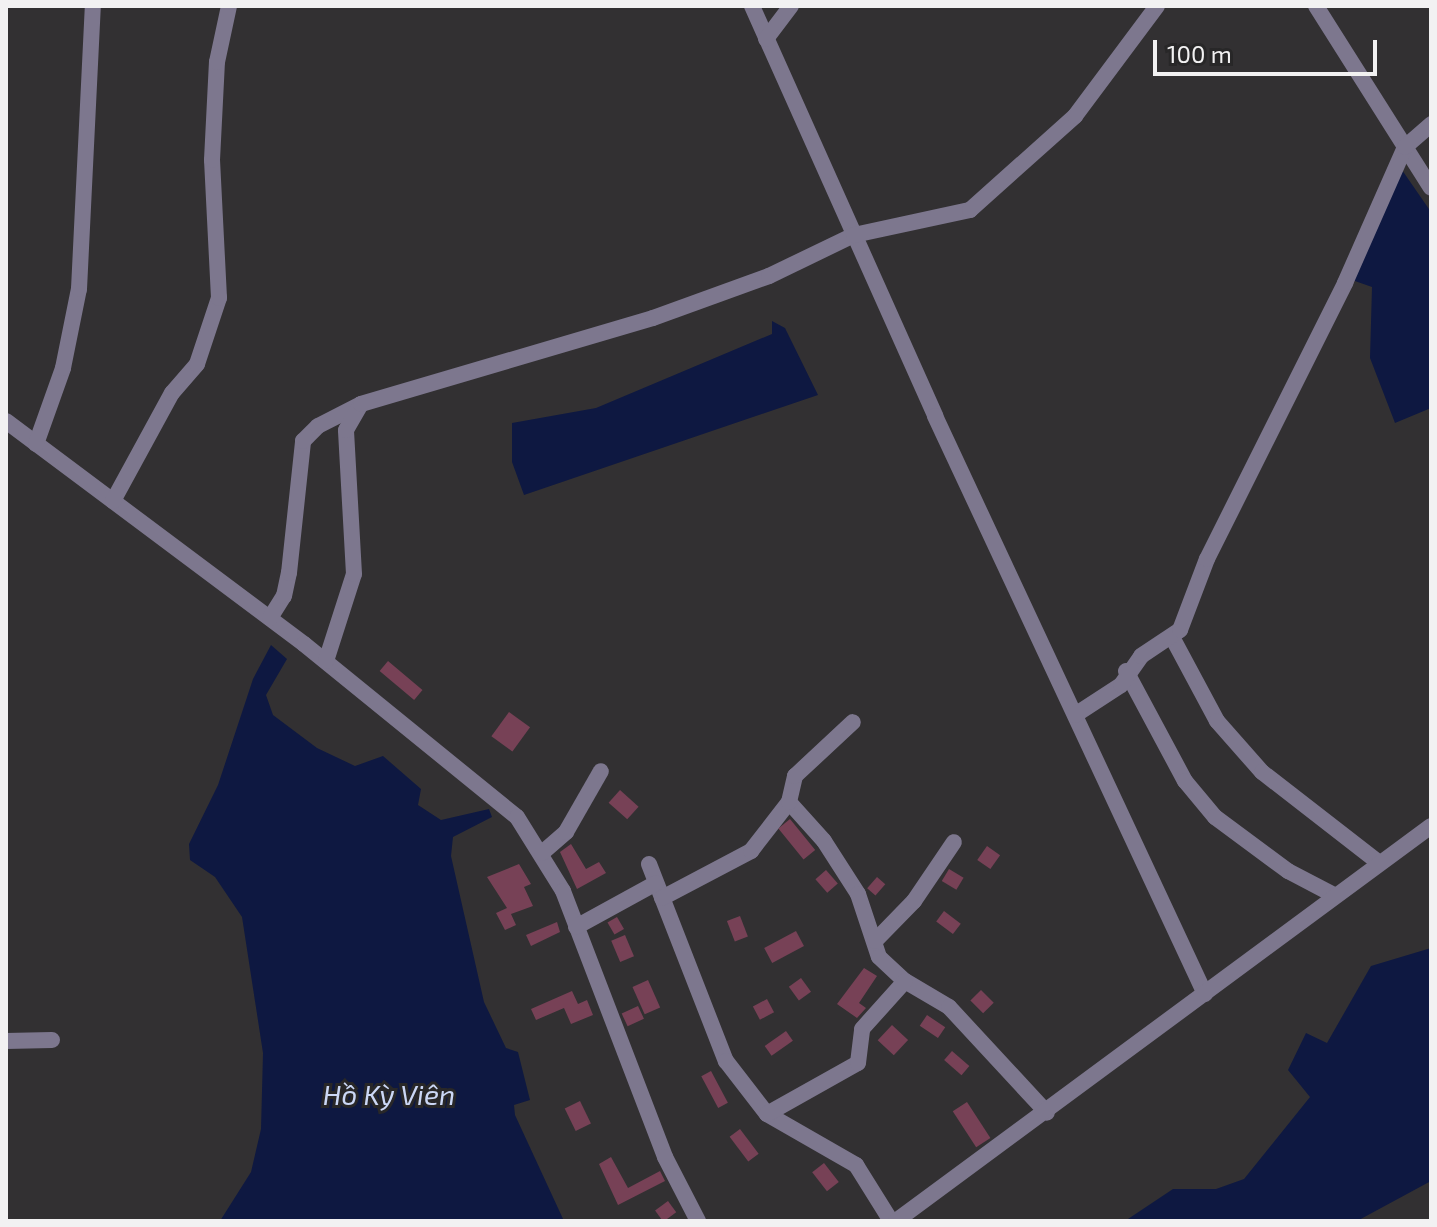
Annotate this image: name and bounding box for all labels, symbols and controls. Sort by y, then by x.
scale bar [1157,24,1381,74]
text: 100 m [1167,39,1232,68]
water label: Hồ Kỳ Viên [322,1077,456,1111]

